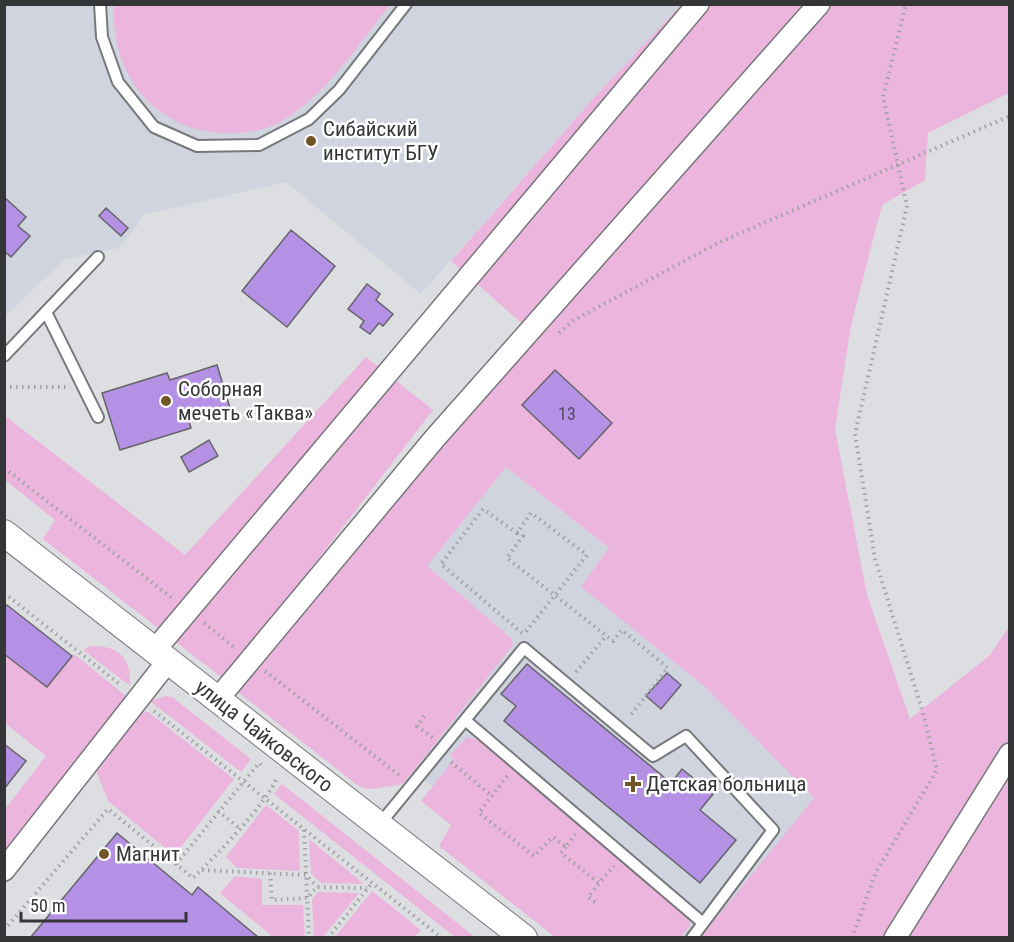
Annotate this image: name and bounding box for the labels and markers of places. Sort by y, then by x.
place label: Сибайский институт БГУ [323,117,439,165]
marker: Сибайский институт БГУ [304,134,318,148]
place label: Соборная мечеть «Таква» [178,377,313,425]
marker: Соборная мечеть «Таква» [159,394,173,408]
place label: Детская больница [646,772,806,796]
marker: Детская больница [624,775,642,793]
place label: Магнит [116,842,180,866]
marker: Магнит [97,847,111,861]

